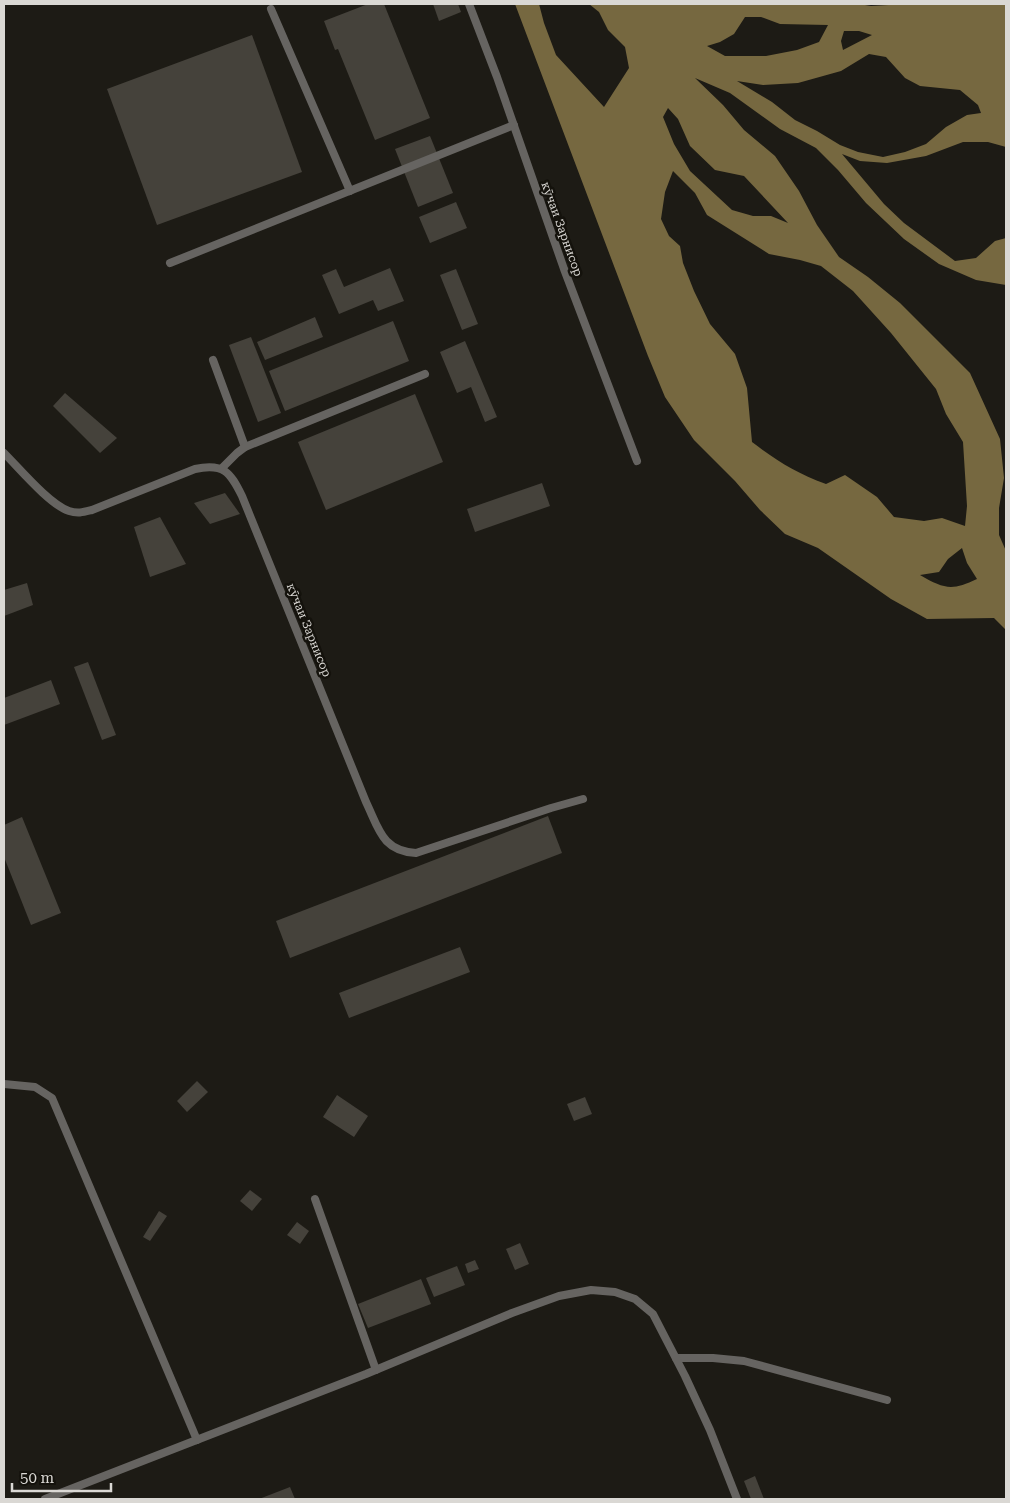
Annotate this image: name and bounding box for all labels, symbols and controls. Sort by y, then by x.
street label: кӯчаи Зарнисор [538,180,586,278]
street label: кӯчаи Зарнисор [284,581,334,679]
scale bar [12,1460,111,1492]
text: 50 m [20,1469,55,1487]

